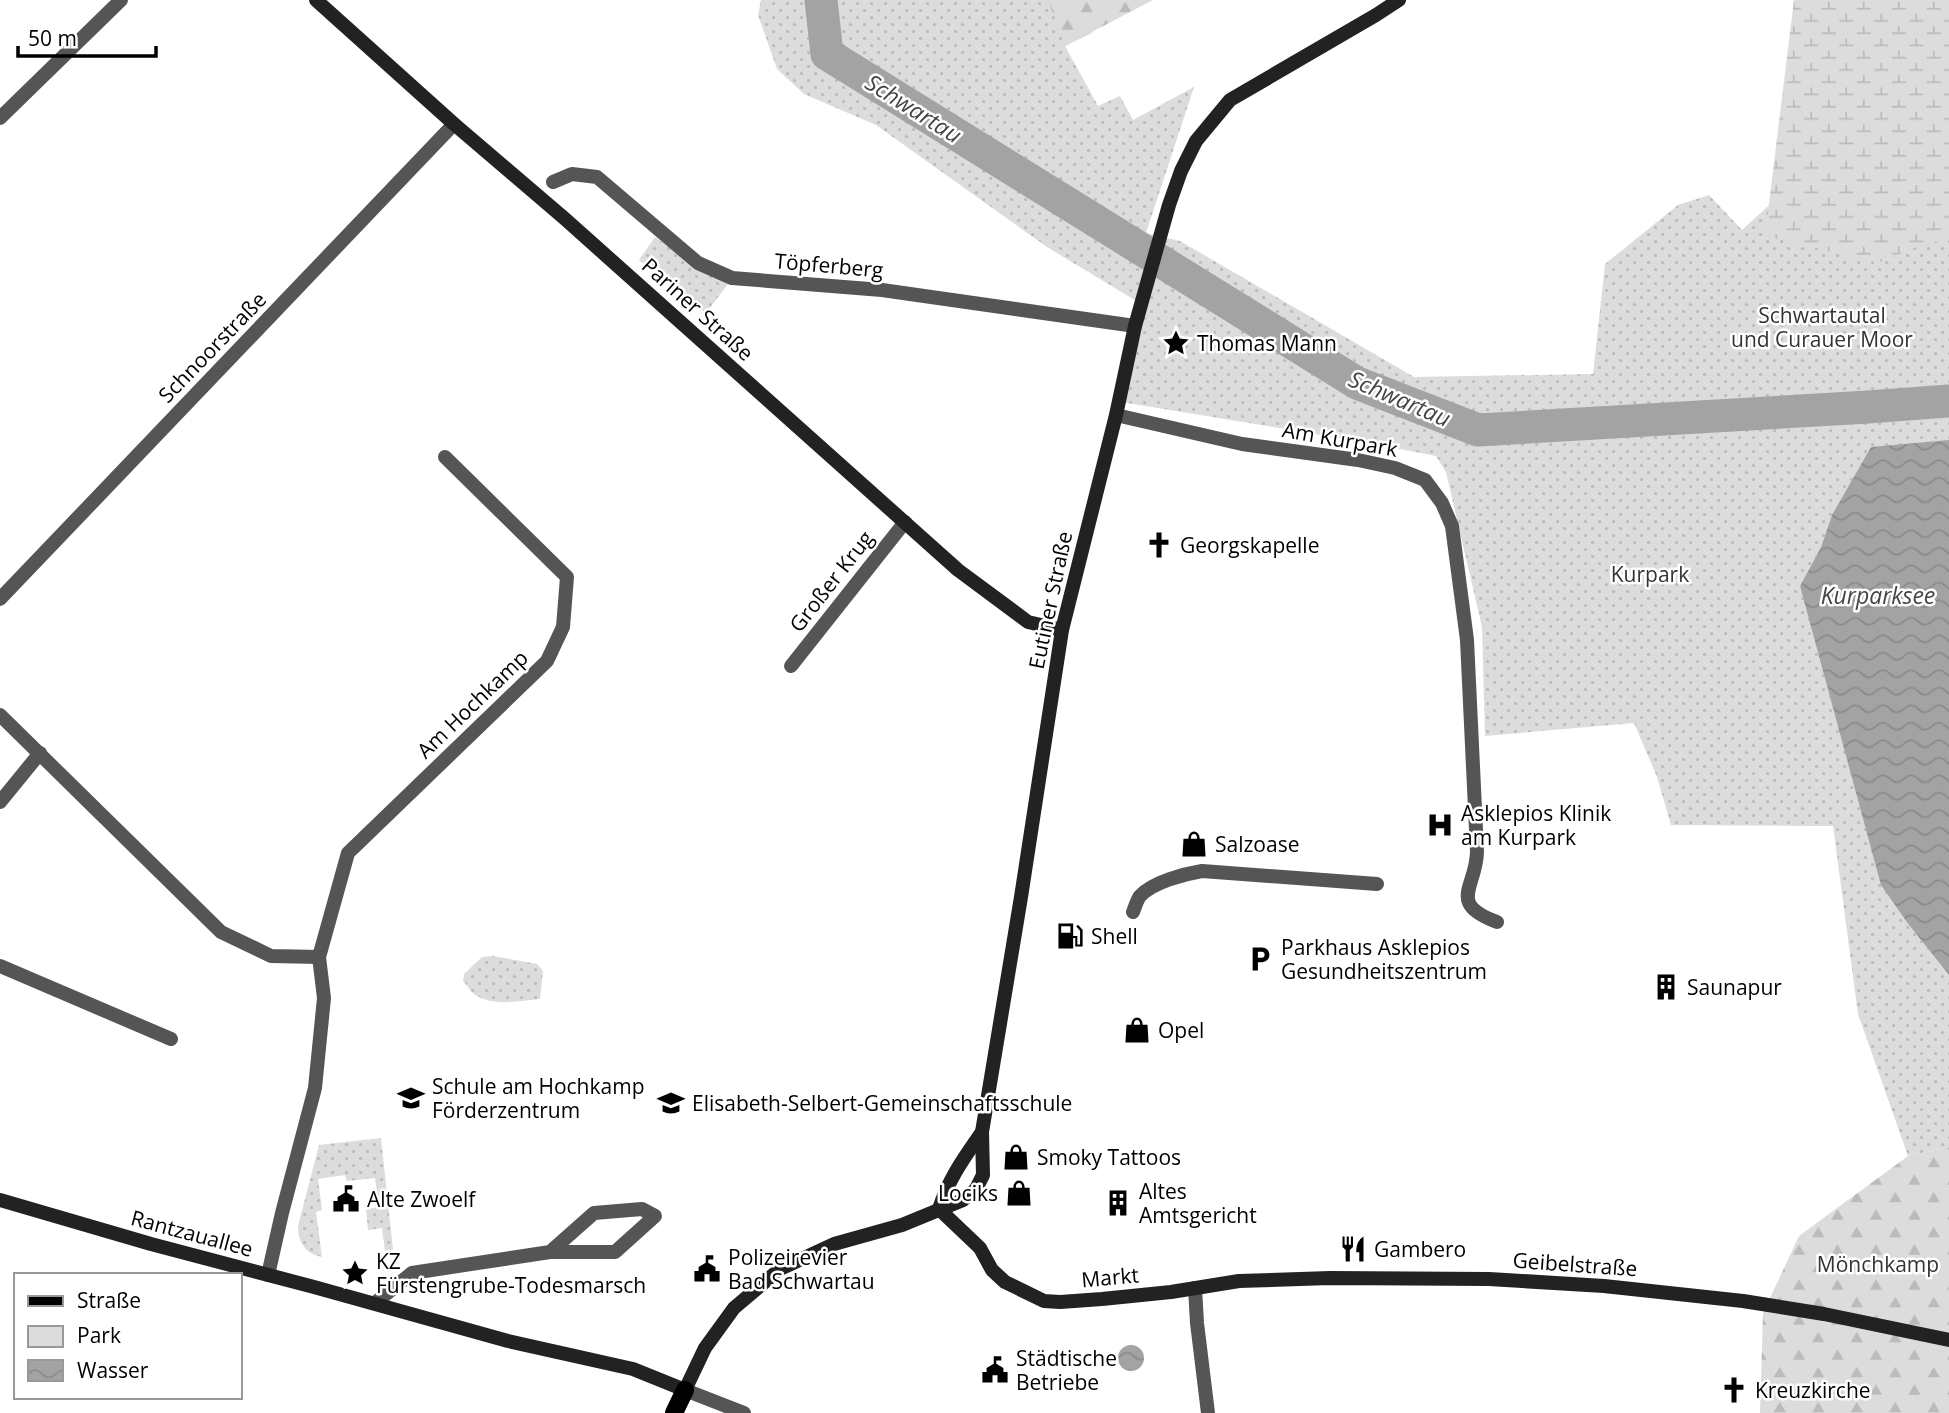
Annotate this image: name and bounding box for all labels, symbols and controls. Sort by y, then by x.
scale bar [18,14,156,58]
text: 50 m [28,24,77,52]
water label: Schwartau [860,66,968,150]
street label: Töpferberg [773,246,885,284]
street label: Pariner Straße [636,251,760,367]
street label: Schnoorstraße [152,286,272,408]
park label: Schwartautal und Curauer Moor [1731,301,1913,353]
place icon: Thomas Mann [1161,328,1191,358]
place label: Thomas Mann [1197,329,1337,357]
water label: Schwartau [1344,362,1456,434]
street label: Am Kurpark [1280,415,1400,463]
street label: Großer Krug [783,525,879,637]
street label: Eutiner Straße [1022,529,1078,671]
church icon: Georgskapelle [1144,530,1174,560]
place label: Georgskapelle [1180,531,1319,559]
park label: Kurpark [1611,560,1689,588]
water label: Kurparksee [1821,579,1935,611]
street label: Am Hochkamp [410,644,534,764]
place label: Asklepios Klinik am Kurpark [1461,799,1611,851]
hospital icon: Asklepios Klinik am Kurpark [1425,810,1455,840]
shop icon: Salzoase [1179,829,1209,859]
place label: Salzoase [1215,830,1299,858]
fuel station icon: Shell [1055,921,1085,951]
place label: Shell [1091,922,1138,950]
place label: Parkhaus Asklepios Gesundheitszentrum [1281,933,1487,985]
parking icon: Parkhaus Asklepios Gesundheitszentrum [1245,944,1275,974]
building icon: Saunapur [1651,972,1681,1002]
place label: Saunapur [1687,973,1782,1001]
shop icon: Opel [1122,1015,1152,1045]
place label: Opel [1158,1016,1204,1044]
place label: Schule am Hochkamp Förderzentrum [432,1072,645,1124]
school or university icon: Schule am Hochkamp Förderzentrum [396,1083,426,1113]
school or university icon: Elisabeth-Selbert-Gemeinschaftsschule [656,1088,686,1118]
place label: Elisabeth-Selbert-Gemeinschaftsschule [692,1089,1072,1117]
shop icon: Smoky Tattoos [1001,1142,1031,1172]
place label: Smoky Tattoos [1037,1143,1181,1171]
place label: Altes Amtsgericht [1139,1177,1257,1229]
shop icon: Lociks [1004,1178,1034,1208]
place label: Lociks [938,1179,998,1207]
public building icon: Alte Zwoelf [331,1184,361,1214]
place label: Alte Zwoelf [367,1185,477,1213]
building icon: Altes Amtsgericht [1103,1188,1133,1218]
street label: Rantzauallee [128,1203,256,1263]
restaurant icon: Gambero [1338,1234,1368,1264]
place label: Gambero [1374,1235,1466,1263]
place label: Polizeirevier Bad Schwartau [728,1243,875,1295]
street label: Geibelstraße [1512,1246,1638,1282]
place label: KZ Fürstengrube-Todesmarsch [376,1247,646,1299]
park label: Mönchkamp [1817,1250,1939,1278]
public building icon: Polizeirevier Bad Schwartau [692,1254,722,1284]
place icon: KZ Fürstengrube-Todesmarsch [340,1258,370,1288]
street label: Markt [1080,1261,1140,1293]
legend [14,1273,242,1399]
text: Straße [77,1286,141,1314]
text: Park [77,1321,121,1349]
place label: Städtische Betriebe [1016,1344,1117,1396]
public building icon: Städtische Betriebe [980,1355,1010,1385]
text: Wasser [77,1356,149,1384]
church icon: Kreuzkirche [1719,1375,1749,1405]
place label: Kreuzkirche [1755,1376,1871,1404]

